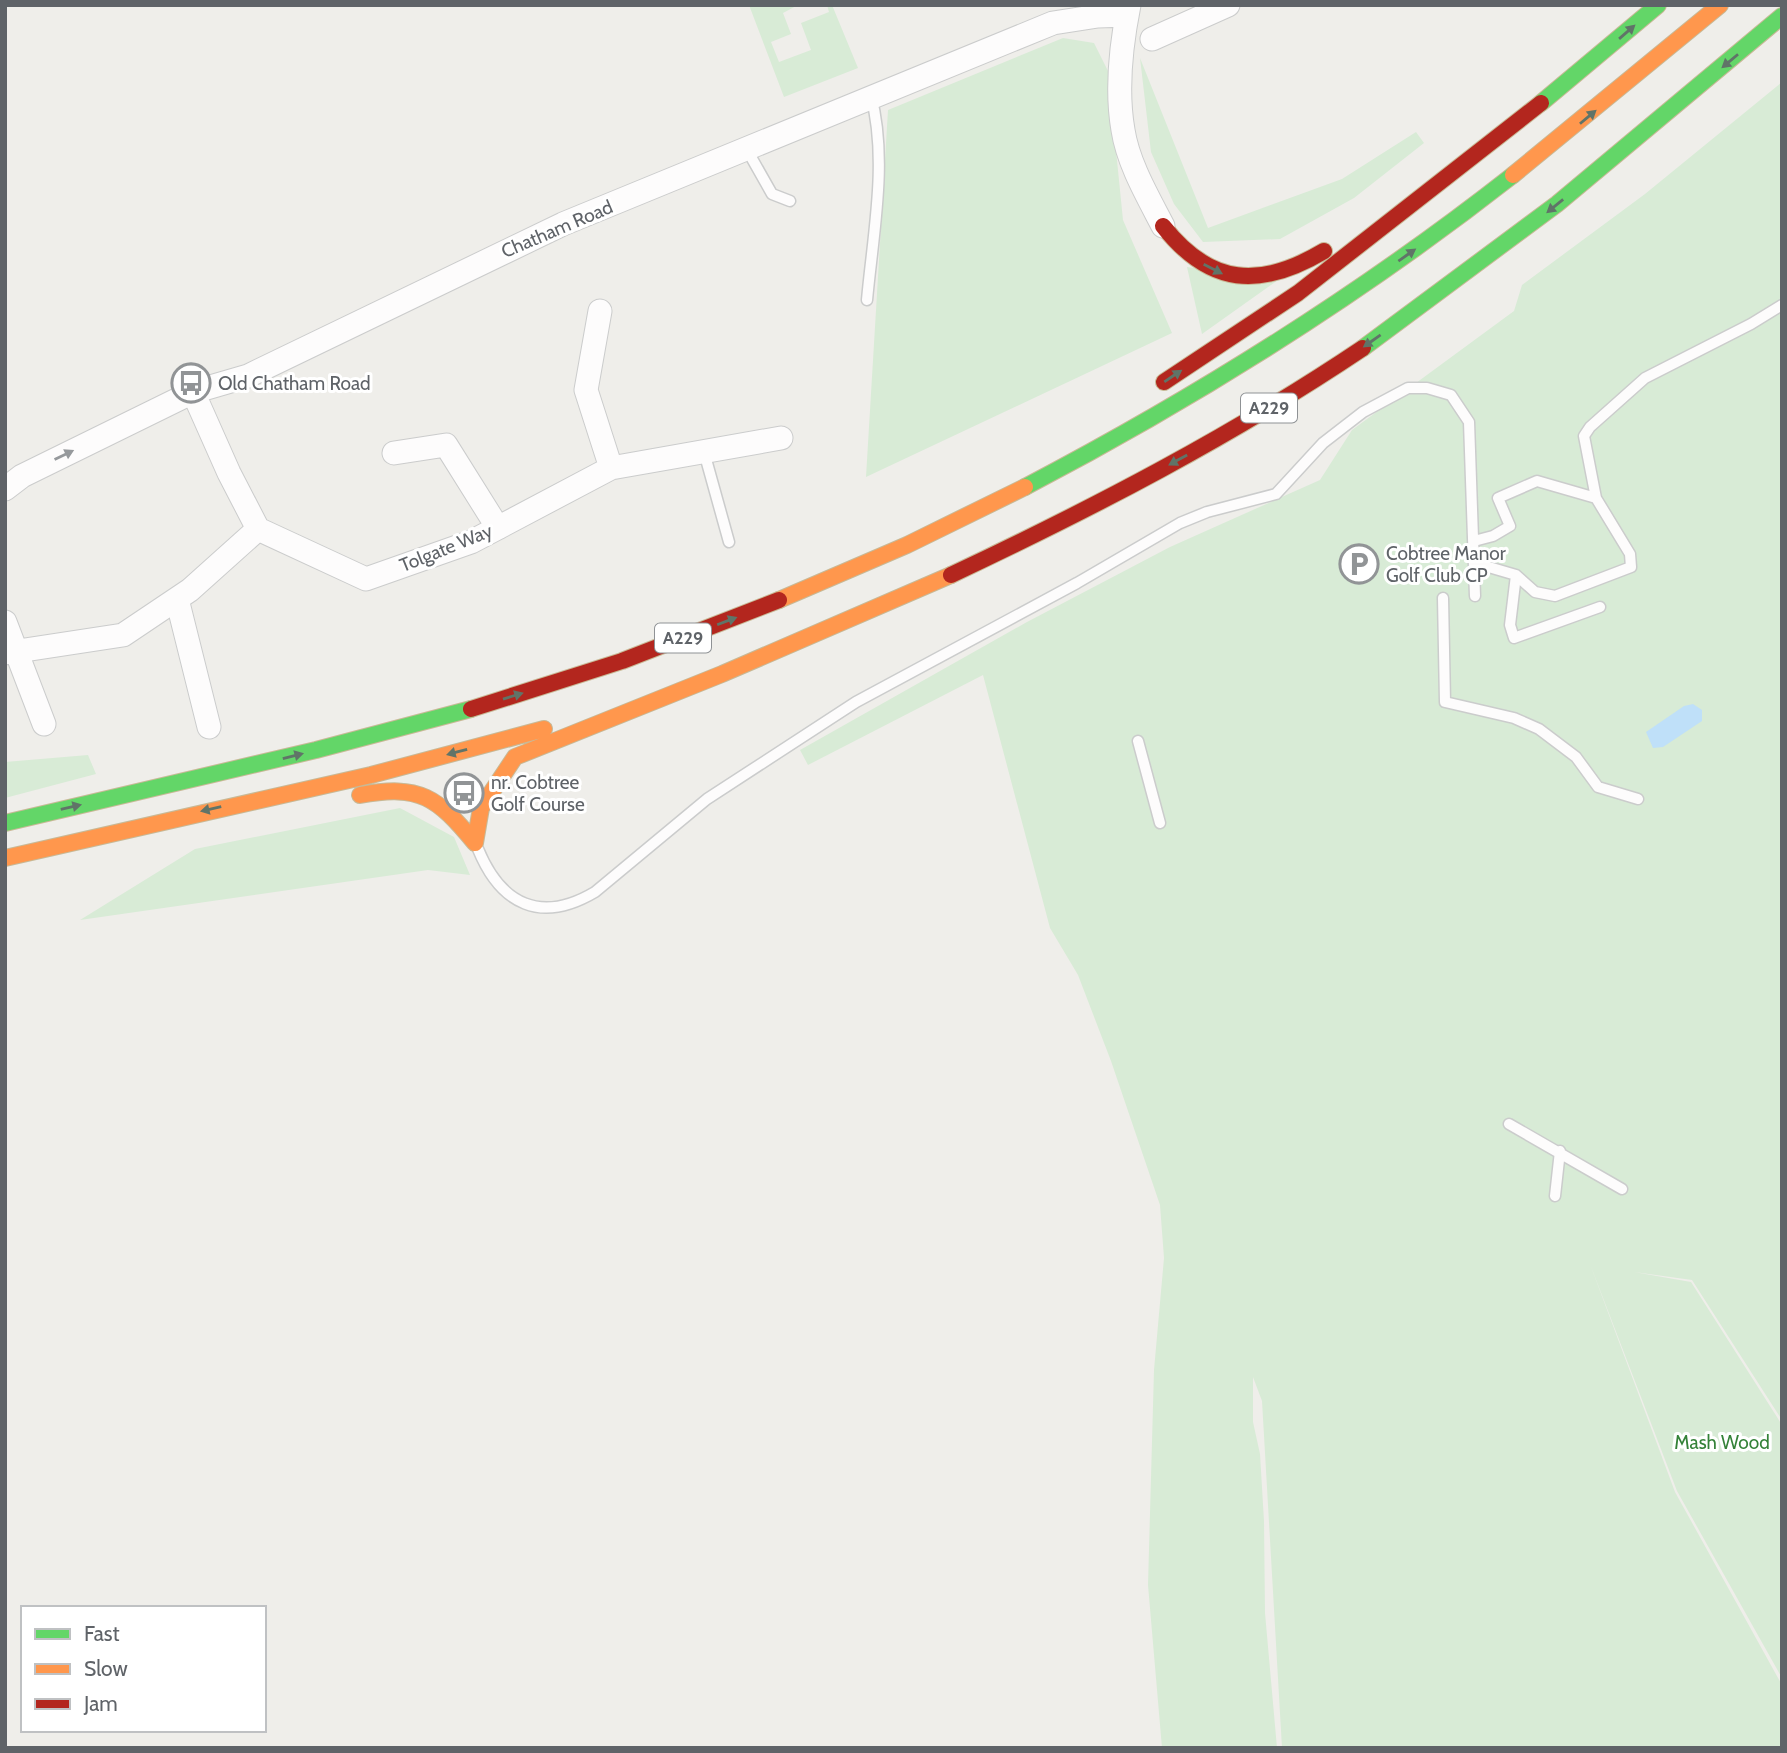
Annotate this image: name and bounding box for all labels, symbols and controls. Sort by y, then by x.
one-way arrow [1618,24,1636,40]
one-way arrow [1721,53,1739,68]
one-way arrow [1579,109,1597,125]
street label: Chatham Road [498,195,616,263]
one-way arrow [1546,199,1564,213]
one-way arrow [1398,248,1416,262]
one-way arrow [1203,264,1223,275]
one-way arrow [1363,334,1381,348]
bus stop icon: Old Chatham Road [170,362,212,404]
one-way arrow [1164,369,1182,383]
place label: Old Chatham Road [218,372,371,395]
road number: A229 [1241,394,1297,422]
one-way arrow [54,450,74,461]
one-way arrow [1168,454,1188,466]
street label: Tolgate Way [396,519,496,577]
place label: Cobtree Manor Golf Club CP [1386,542,1506,587]
parking icon: Cobtree Manor Golf Club CP [1338,543,1380,585]
one-way arrow [717,615,738,626]
road number: A229 [655,624,711,652]
one-way arrow [502,690,523,701]
one-way arrow [445,747,467,758]
one-way arrow [282,750,304,761]
place label: nr. Cobtree Golf Course [491,771,585,816]
bus stop icon: nr. Cobtree Golf Course [443,772,485,814]
one-way arrow [61,801,83,812]
one-way arrow [200,804,222,815]
park label: Mash Wood [1674,1431,1770,1454]
legend [21,1606,266,1732]
text: Fast [84,1621,120,1646]
text: Slow [84,1656,128,1681]
text: Jam [83,1691,118,1716]

